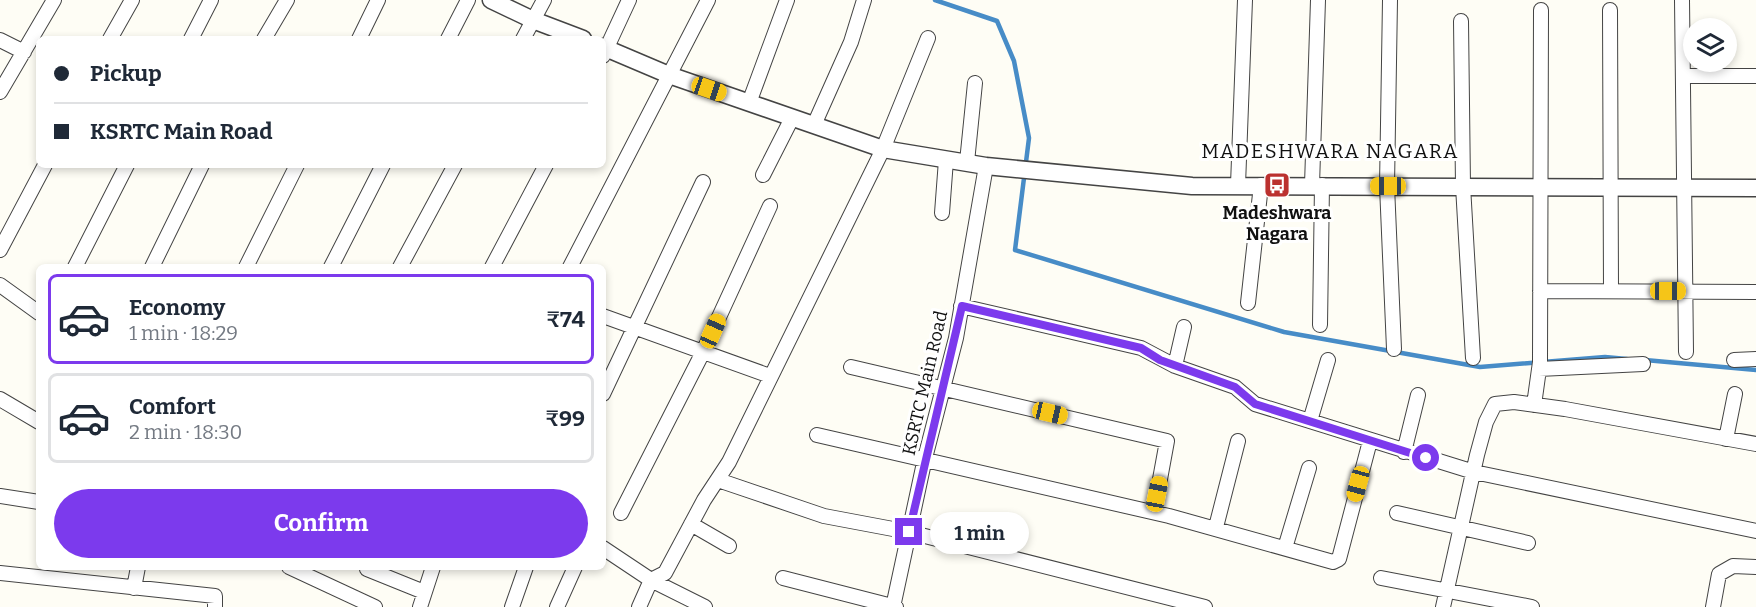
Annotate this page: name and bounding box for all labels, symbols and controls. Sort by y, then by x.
map controls [1683,18,1737,72]
button: layers [1683,18,1737,72]
text: Pickup [90,60,162,87]
car [689,75,729,103]
text: KSRTC Main Road [90,118,272,145]
district label: MADESHWARA NAGARA [1201,139,1459,163]
bus stop icon: Madeshwara Nagara [1262,170,1292,200]
car [1370,177,1406,195]
place label: Madeshwara Nagara [1223,202,1331,245]
car [1650,282,1686,300]
icon: car [57,292,111,346]
text: Economy [129,294,225,321]
text: ₹74 [546,306,585,333]
street label: KSRTC Main Road [898,308,952,457]
car [697,311,729,351]
text: 1 min · 18:29 [129,321,238,345]
icon: car [57,391,111,445]
text: Comfort [129,393,216,420]
car [1030,400,1070,426]
text: ₹99 [545,405,585,432]
text: 2 min · 18:30 [129,420,242,444]
route start [1412,444,1439,471]
car [1345,464,1371,504]
car [1145,475,1169,513]
button: Confirm [54,489,588,558]
callout: 1 min [930,511,1029,553]
route end [895,518,922,545]
text: 1 min [954,521,1005,545]

